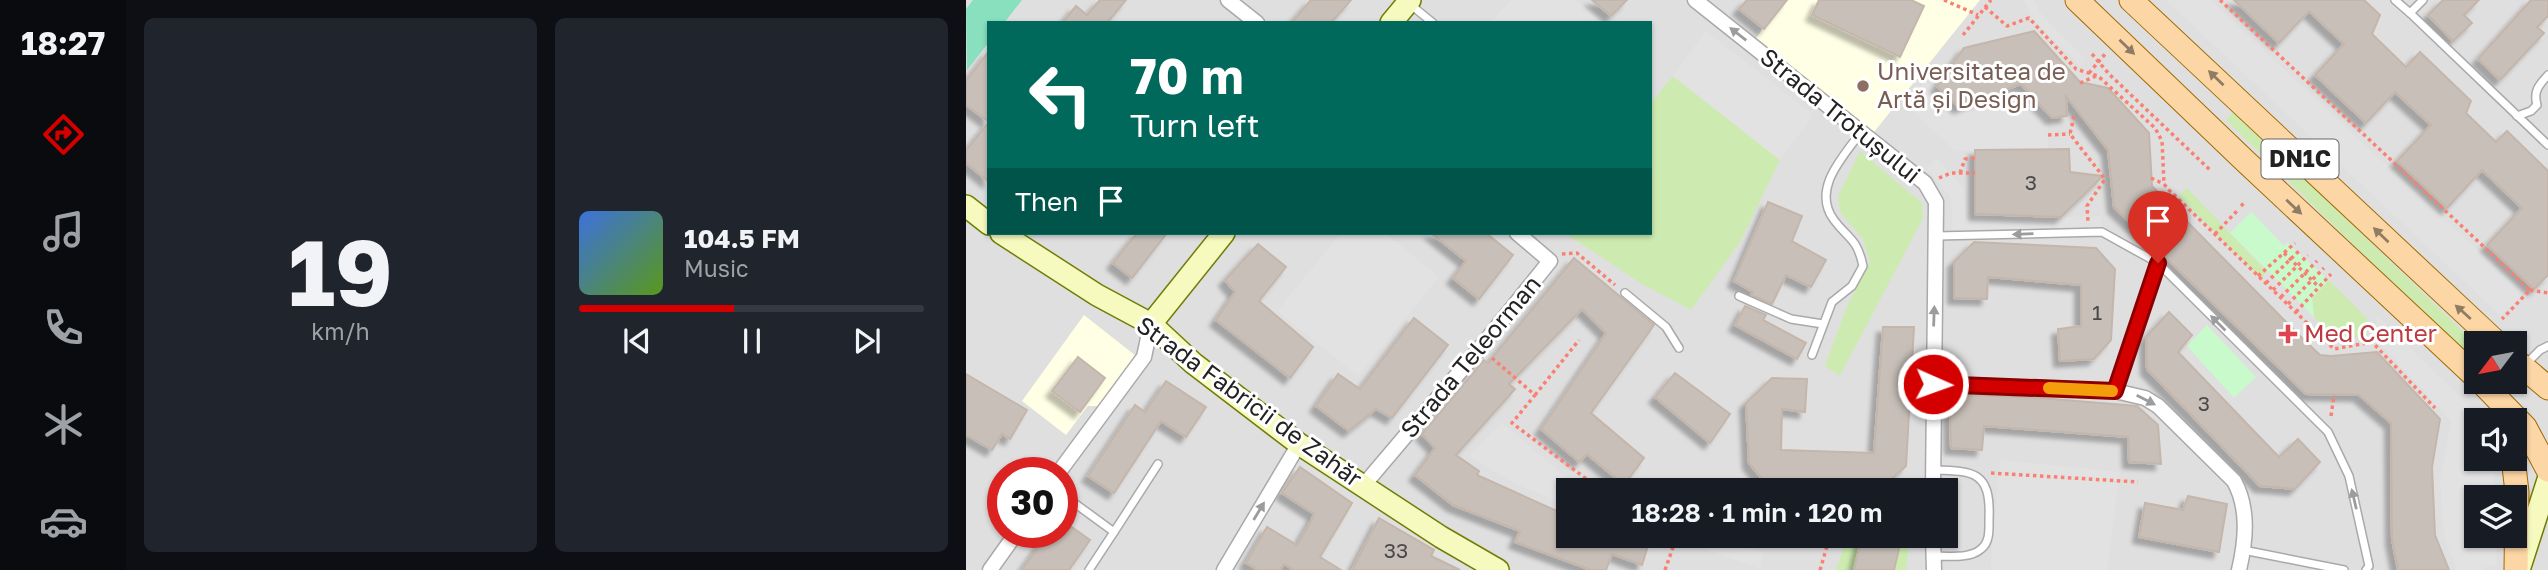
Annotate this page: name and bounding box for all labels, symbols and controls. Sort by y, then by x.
text: 18:27 [21,24,105,62]
one-way arrow [1729,27,1747,41]
one-way arrow [2118,39,2135,56]
street label: Strada Trotușului [1754,41,1927,189]
text: 70 m [1130,46,1244,105]
icon: left [1015,49,1106,140]
place label: Universitatea de Artă și Design [1877,56,2066,114]
one-way arrow [2208,71,2225,87]
marker: Universitatea de Artă și Design [1855,78,1871,94]
text: Turn left [1130,106,1259,144]
icon: directions [39,110,88,159]
road number: DN1C [2262,140,2338,178]
house number: 3 [2025,169,2037,195]
icon: arrive [1092,182,1130,220]
text: Then [1015,186,1078,217]
pin [2128,191,2188,263]
one-way arrow [2285,198,2302,214]
icon: arrive [2139,202,2177,240]
icon: music [39,207,88,256]
text: 19 [288,217,393,326]
text: 104.5 FM [684,223,800,254]
one-way arrow [2372,226,2389,243]
one-way arrow [2012,228,2034,240]
text: Music [684,254,749,282]
street label: Strada Teleorman [1394,269,1546,443]
house number: 1 [2092,299,2102,325]
icon: phone [39,303,88,352]
one-way arrow [1929,304,1940,326]
one-way arrow [2455,305,2472,321]
street label: Strada Fabricii de Zahăr [1131,309,1368,492]
one-way arrow [2209,314,2226,331]
text: km/h [311,317,370,345]
place label: Med Center [2304,318,2437,347]
icon: previous [618,322,656,360]
icon: pause [733,322,771,360]
icon: next [848,322,886,360]
marker: Med Center [2278,324,2298,344]
north arrow [2464,331,2527,394]
map controls [2464,331,2527,548]
position arrow [1896,347,1970,421]
house number: 3 [2198,390,2210,416]
one-way arrow [2136,394,2156,405]
icon: climate [39,400,88,449]
button: sound [2464,408,2527,471]
speed limit sign: 30 [987,457,1078,548]
button: layers [2464,485,2527,548]
one-way arrow [2349,488,2360,510]
icon: car [39,497,88,546]
text: 18:28 · 1 min · 120 m [1631,497,1883,528]
one-way arrow [1252,502,1265,521]
house number: 33 [1384,537,1408,563]

